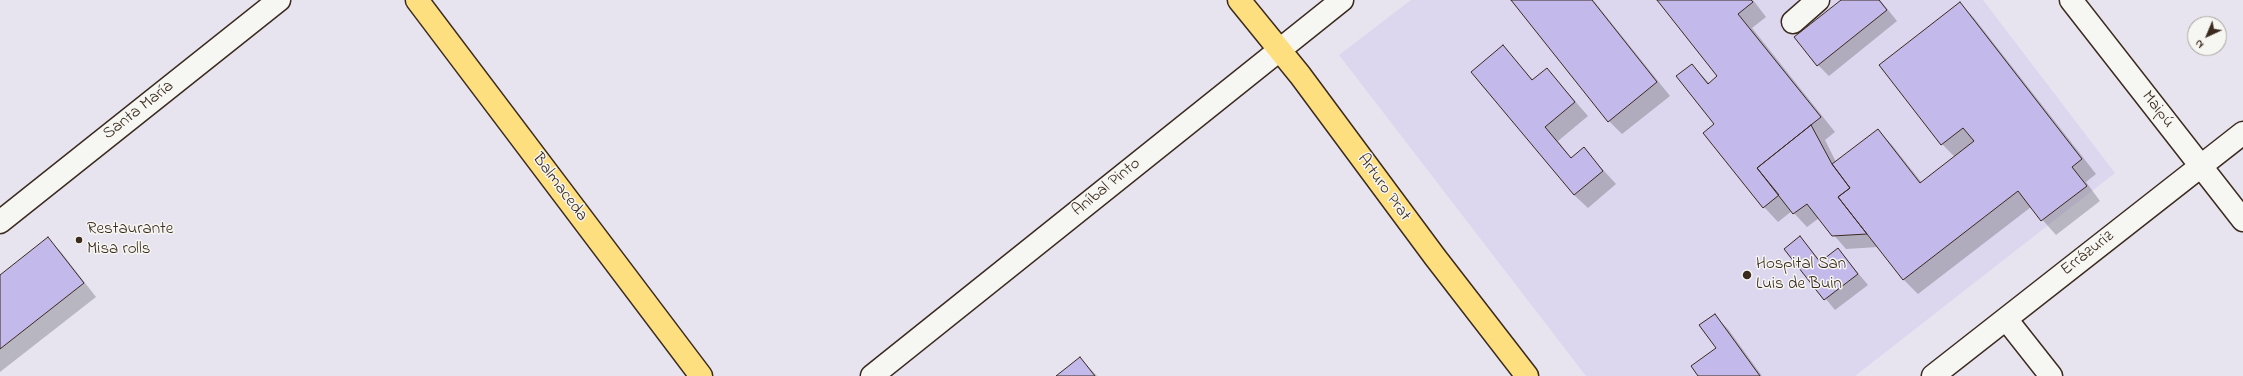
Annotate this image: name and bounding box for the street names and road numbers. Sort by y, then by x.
street label: Santa María [99,77,179,145]
street label: Maipú [2136,87,2178,133]
street label: Balmaceda [527,150,591,226]
street label: Arturo Prat [1352,150,1414,226]
street label: Aníbal Pinto [1069,154,1145,222]
street label: Errázuriz [2057,227,2119,281]

